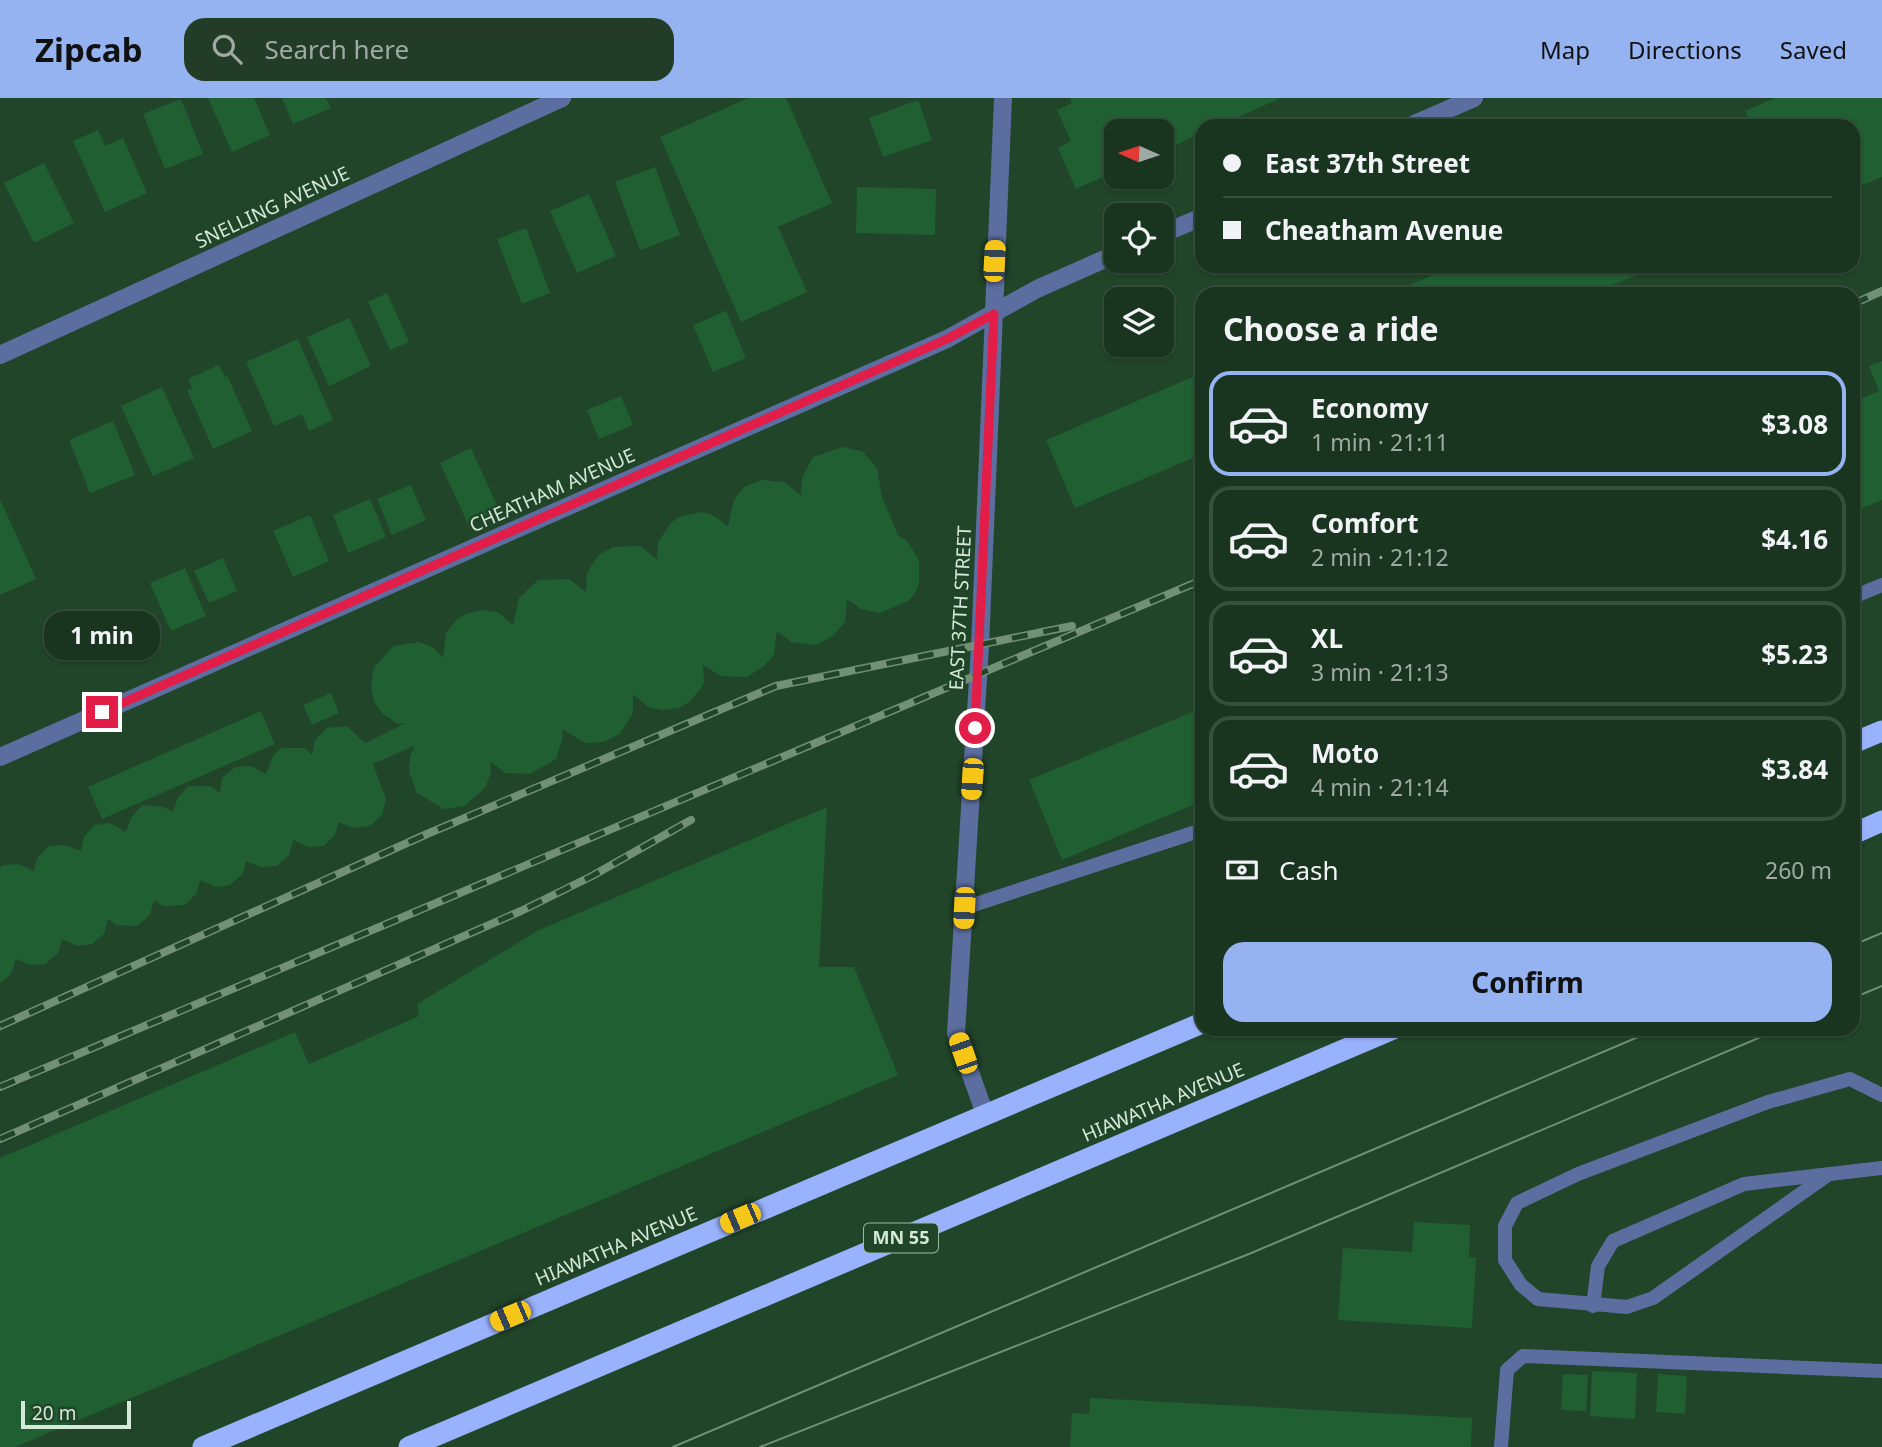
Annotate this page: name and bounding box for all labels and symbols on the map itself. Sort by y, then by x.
north arrow [1104,119,1174,189]
street label: SNELLING AVENUE [191,160,353,254]
car [983,239,1006,283]
street label: CHEATHAM AVENUE [465,442,639,538]
street label: EAST 37TH STREET [943,525,977,691]
callout: 1 min [44,610,160,660]
route end [86,696,118,728]
route start [959,712,991,744]
car [961,757,984,801]
car [953,886,976,930]
car [947,1030,980,1076]
street label: HIAWATHA AVENUE [1078,1056,1248,1148]
street label: HIAWATHA AVENUE [531,1200,701,1292]
car [717,1200,764,1236]
road number: MN 55 [864,1224,938,1252]
car [487,1298,534,1334]
scale bar [21,1398,131,1430]

